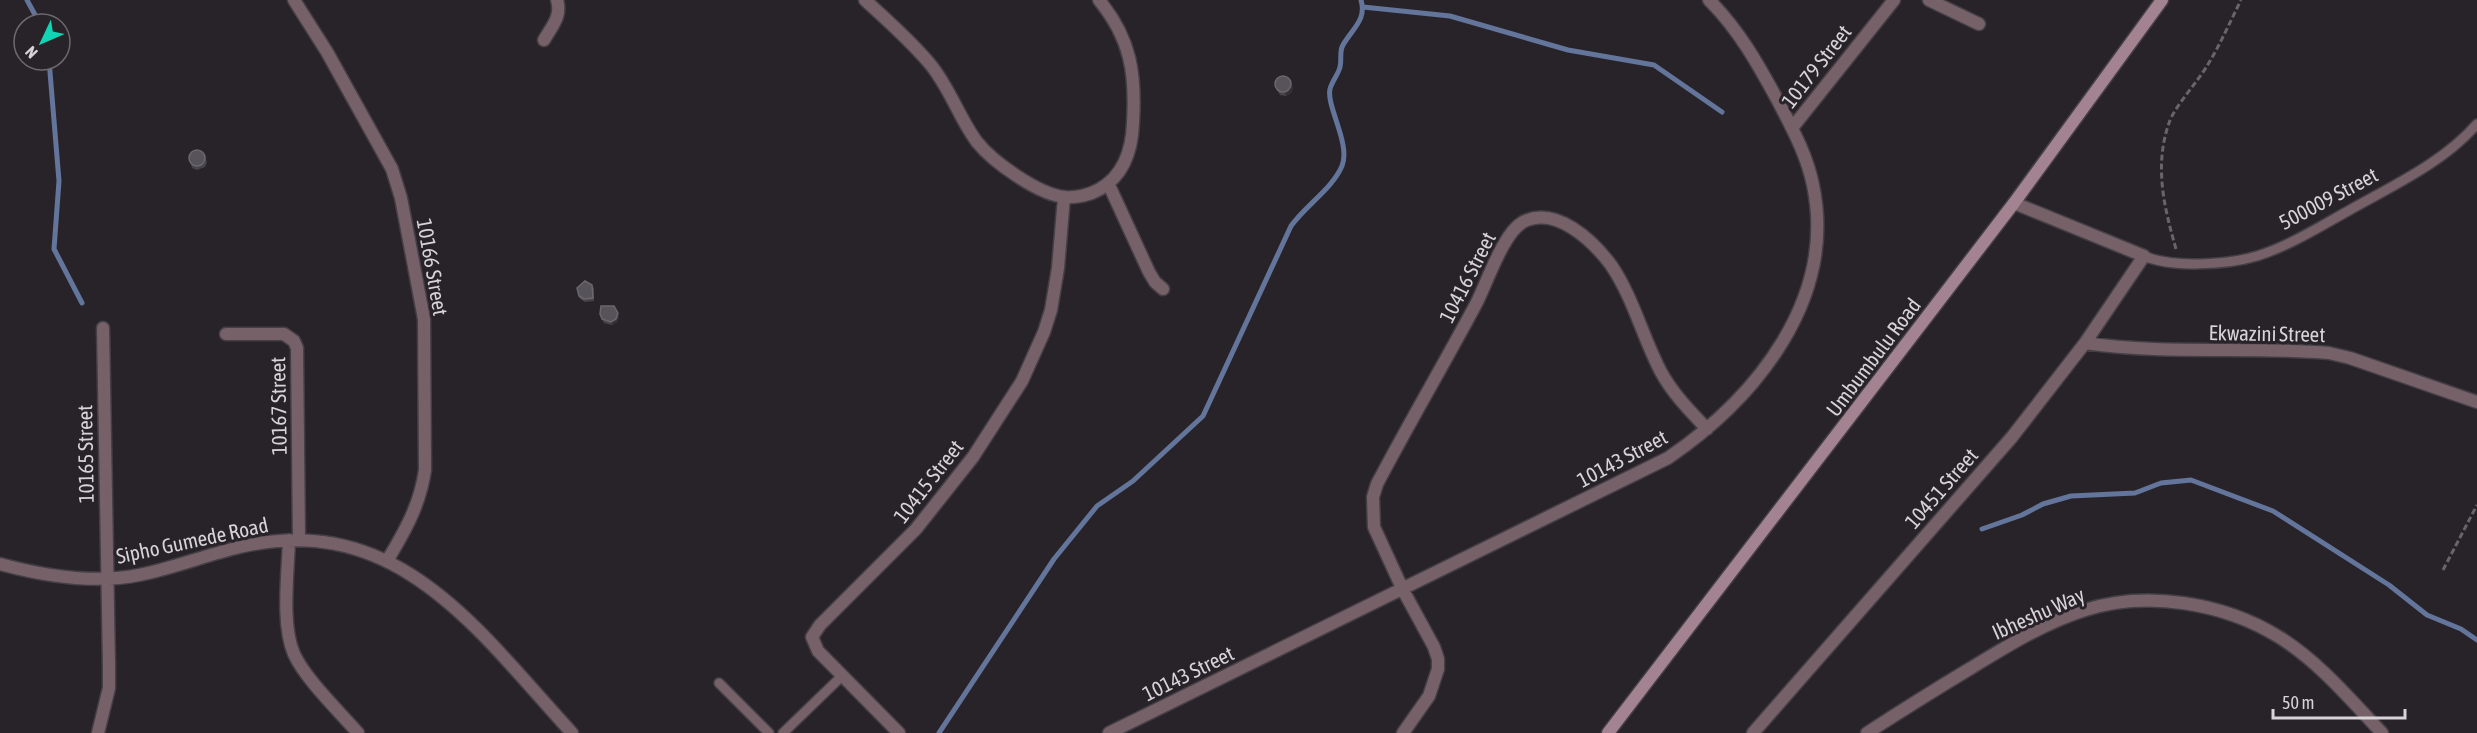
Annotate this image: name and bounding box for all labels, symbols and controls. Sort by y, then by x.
north arrow [12,12,72,72]
street label: 10179 Street [1776,20,1856,112]
text: N [21,43,41,62]
street label: 500009 Street [2275,162,2381,234]
street label: 10166 Street [413,217,453,317]
street label: 10416 Street [1434,228,1500,326]
street label: Umbumbulu Road [1821,293,1925,421]
street label: Ekwazini Street [2208,320,2326,346]
street label: 10167 Street [265,357,291,455]
street label: 10165 Street [72,405,98,503]
street label: 10143 Street [1573,424,1671,492]
street label: 10415 Street [888,435,968,527]
street label: 10451 Street [1900,443,1982,533]
street label: Sipho Gumede Road [114,512,270,568]
street label: Ibheshu Way [1988,582,2088,644]
street label: 10143 Street [1139,641,1237,705]
scale bar [2273,682,2405,720]
text: 50 m [2282,692,2314,713]

